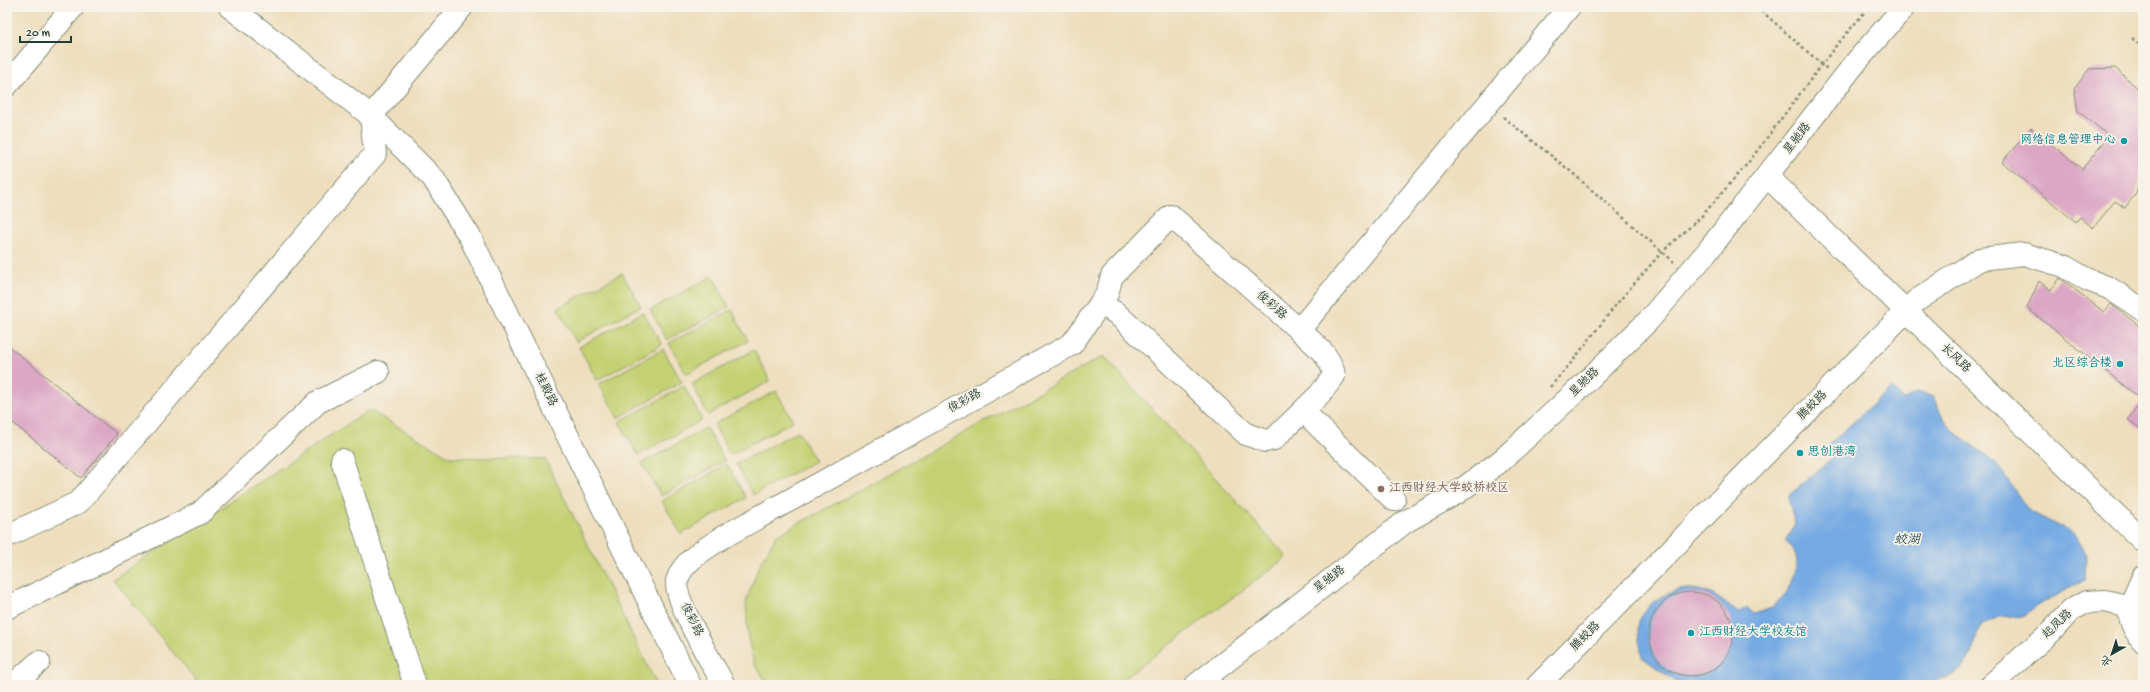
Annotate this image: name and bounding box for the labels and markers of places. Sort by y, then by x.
place label: 网络信息管理中心 [2020,133,2116,148]
marker: 网络信息管理中心 [2119,136,2129,146]
place label: 北区综合楼 [2052,356,2112,371]
marker: 北区综合楼 [2115,359,2125,369]
place label: 思创港湾 [1808,445,1856,460]
marker: 思创港湾 [1795,448,1805,458]
place label: 江西财经大学蛟桥校区 [1389,481,1509,496]
marker: 江西财经大学蛟桥校区 [1376,484,1386,494]
place label: 江西财经大学校友馆 [1699,625,1807,640]
marker: 江西财经大学校友馆 [1686,628,1696,638]

